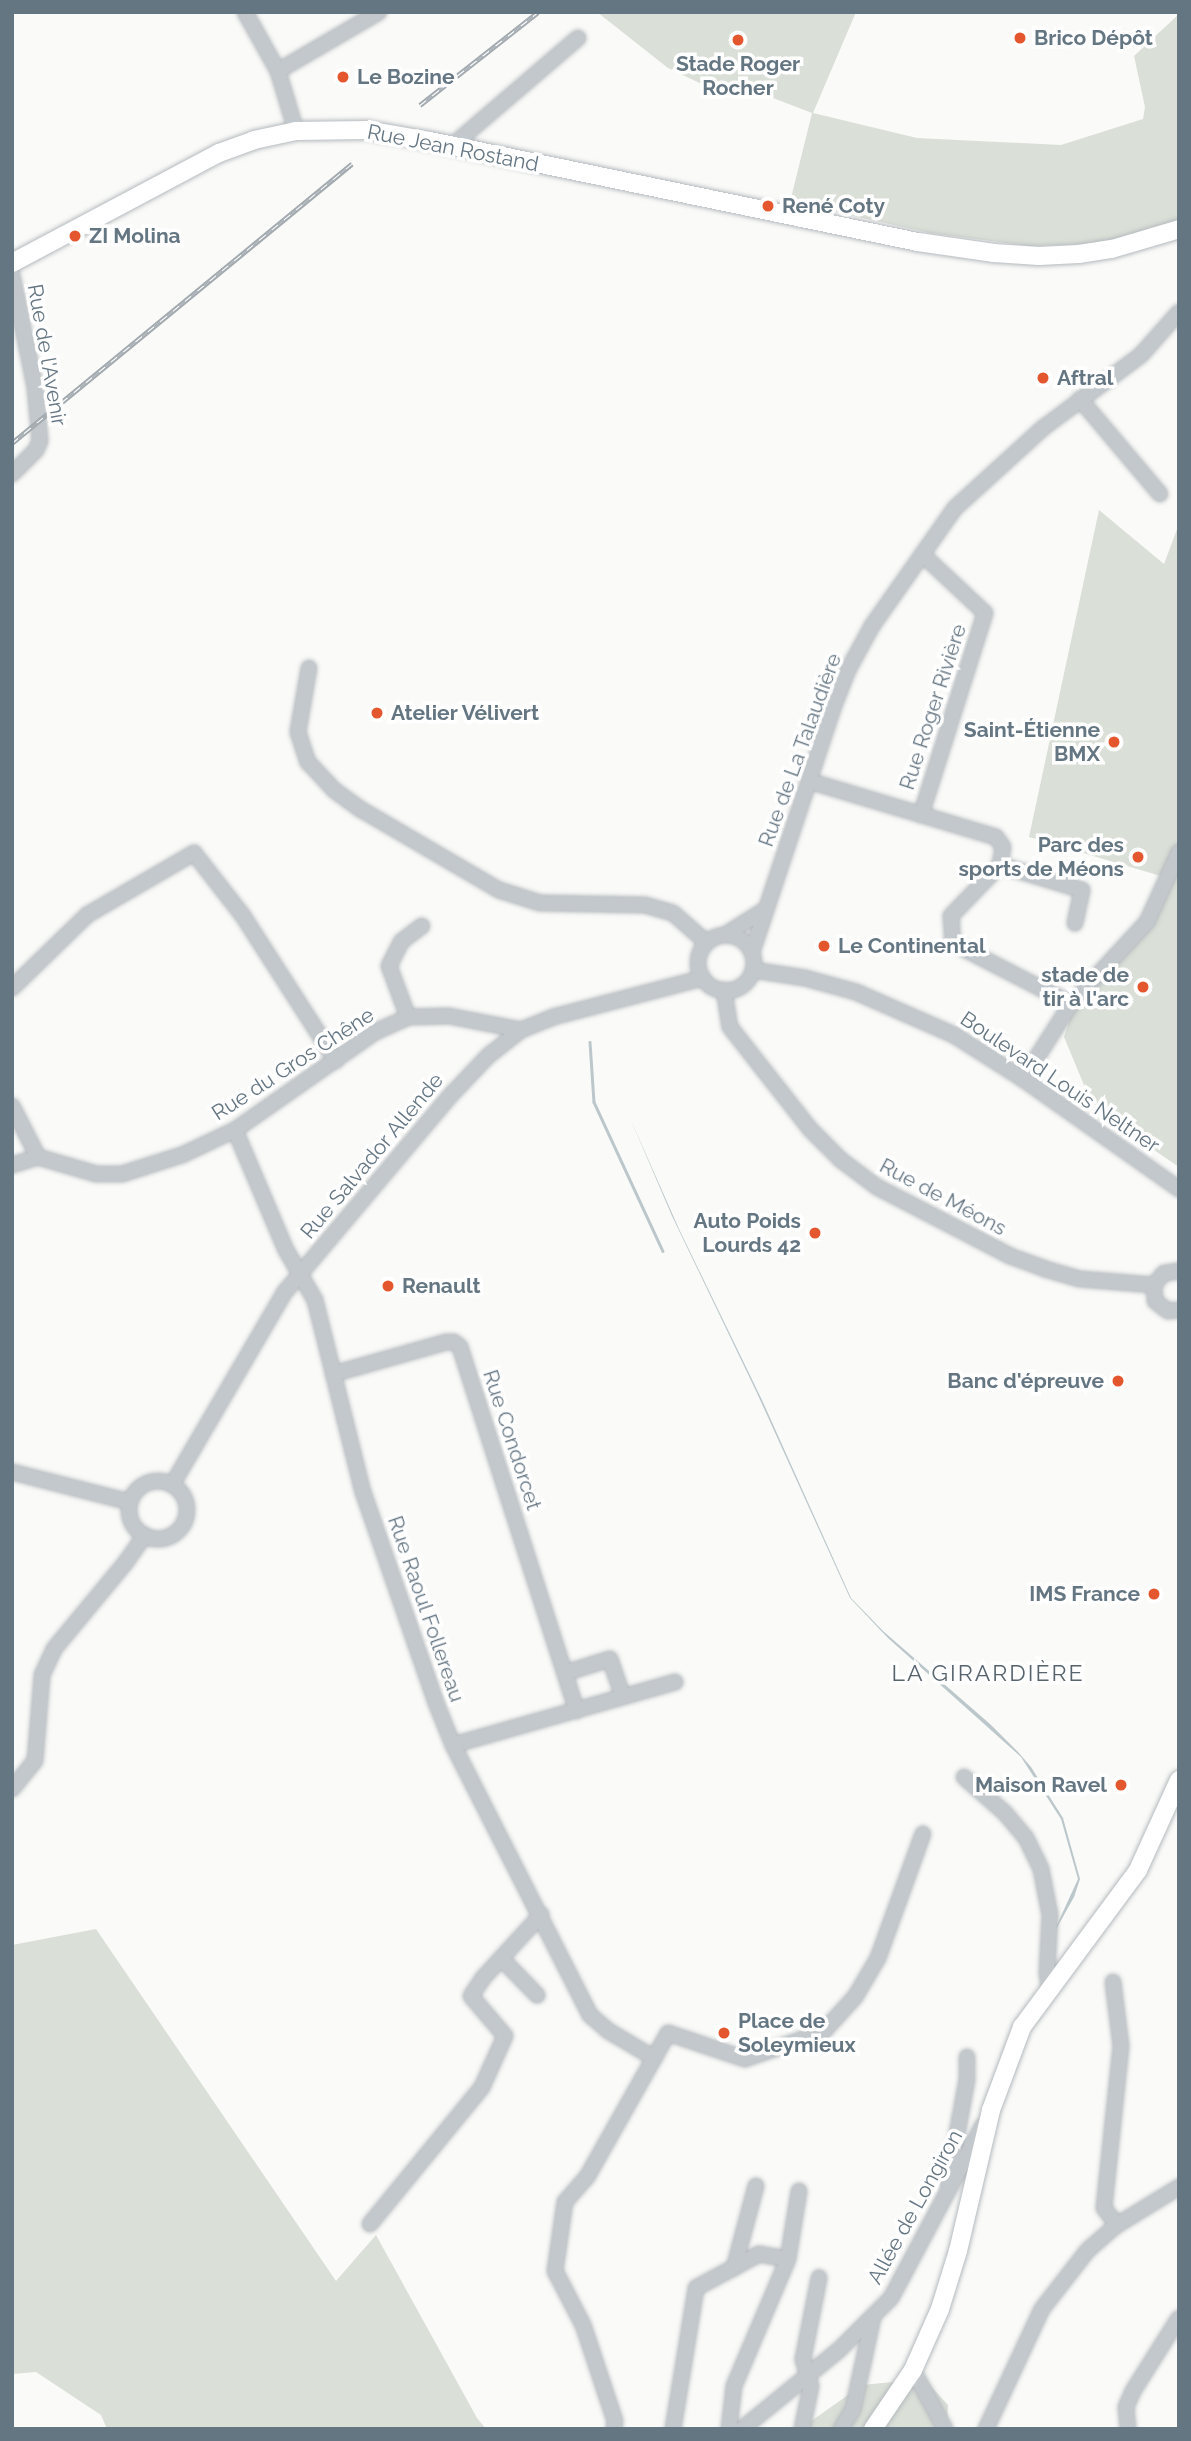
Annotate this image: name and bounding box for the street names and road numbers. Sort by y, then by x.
street label: Rue Jean Rostand [365,119,541,177]
street label: Rue de l'Avenir [22,282,72,428]
street label: Rue Roger Rivière [894,621,972,793]
street label: Rue de La Talaudière [753,650,847,850]
street label: Rue du Gros Chêne [207,1002,379,1126]
street label: Boulevard Louis Neltner [956,1006,1164,1158]
street label: Rue Salvador Allende [295,1068,449,1244]
street label: Rue de Méons [875,1153,1011,1241]
street label: Rue Condorcet [477,1367,547,1513]
street label: Rue Raoul Follereau [382,1512,470,1706]
street label: Allée de Longiron [862,2125,968,2289]

